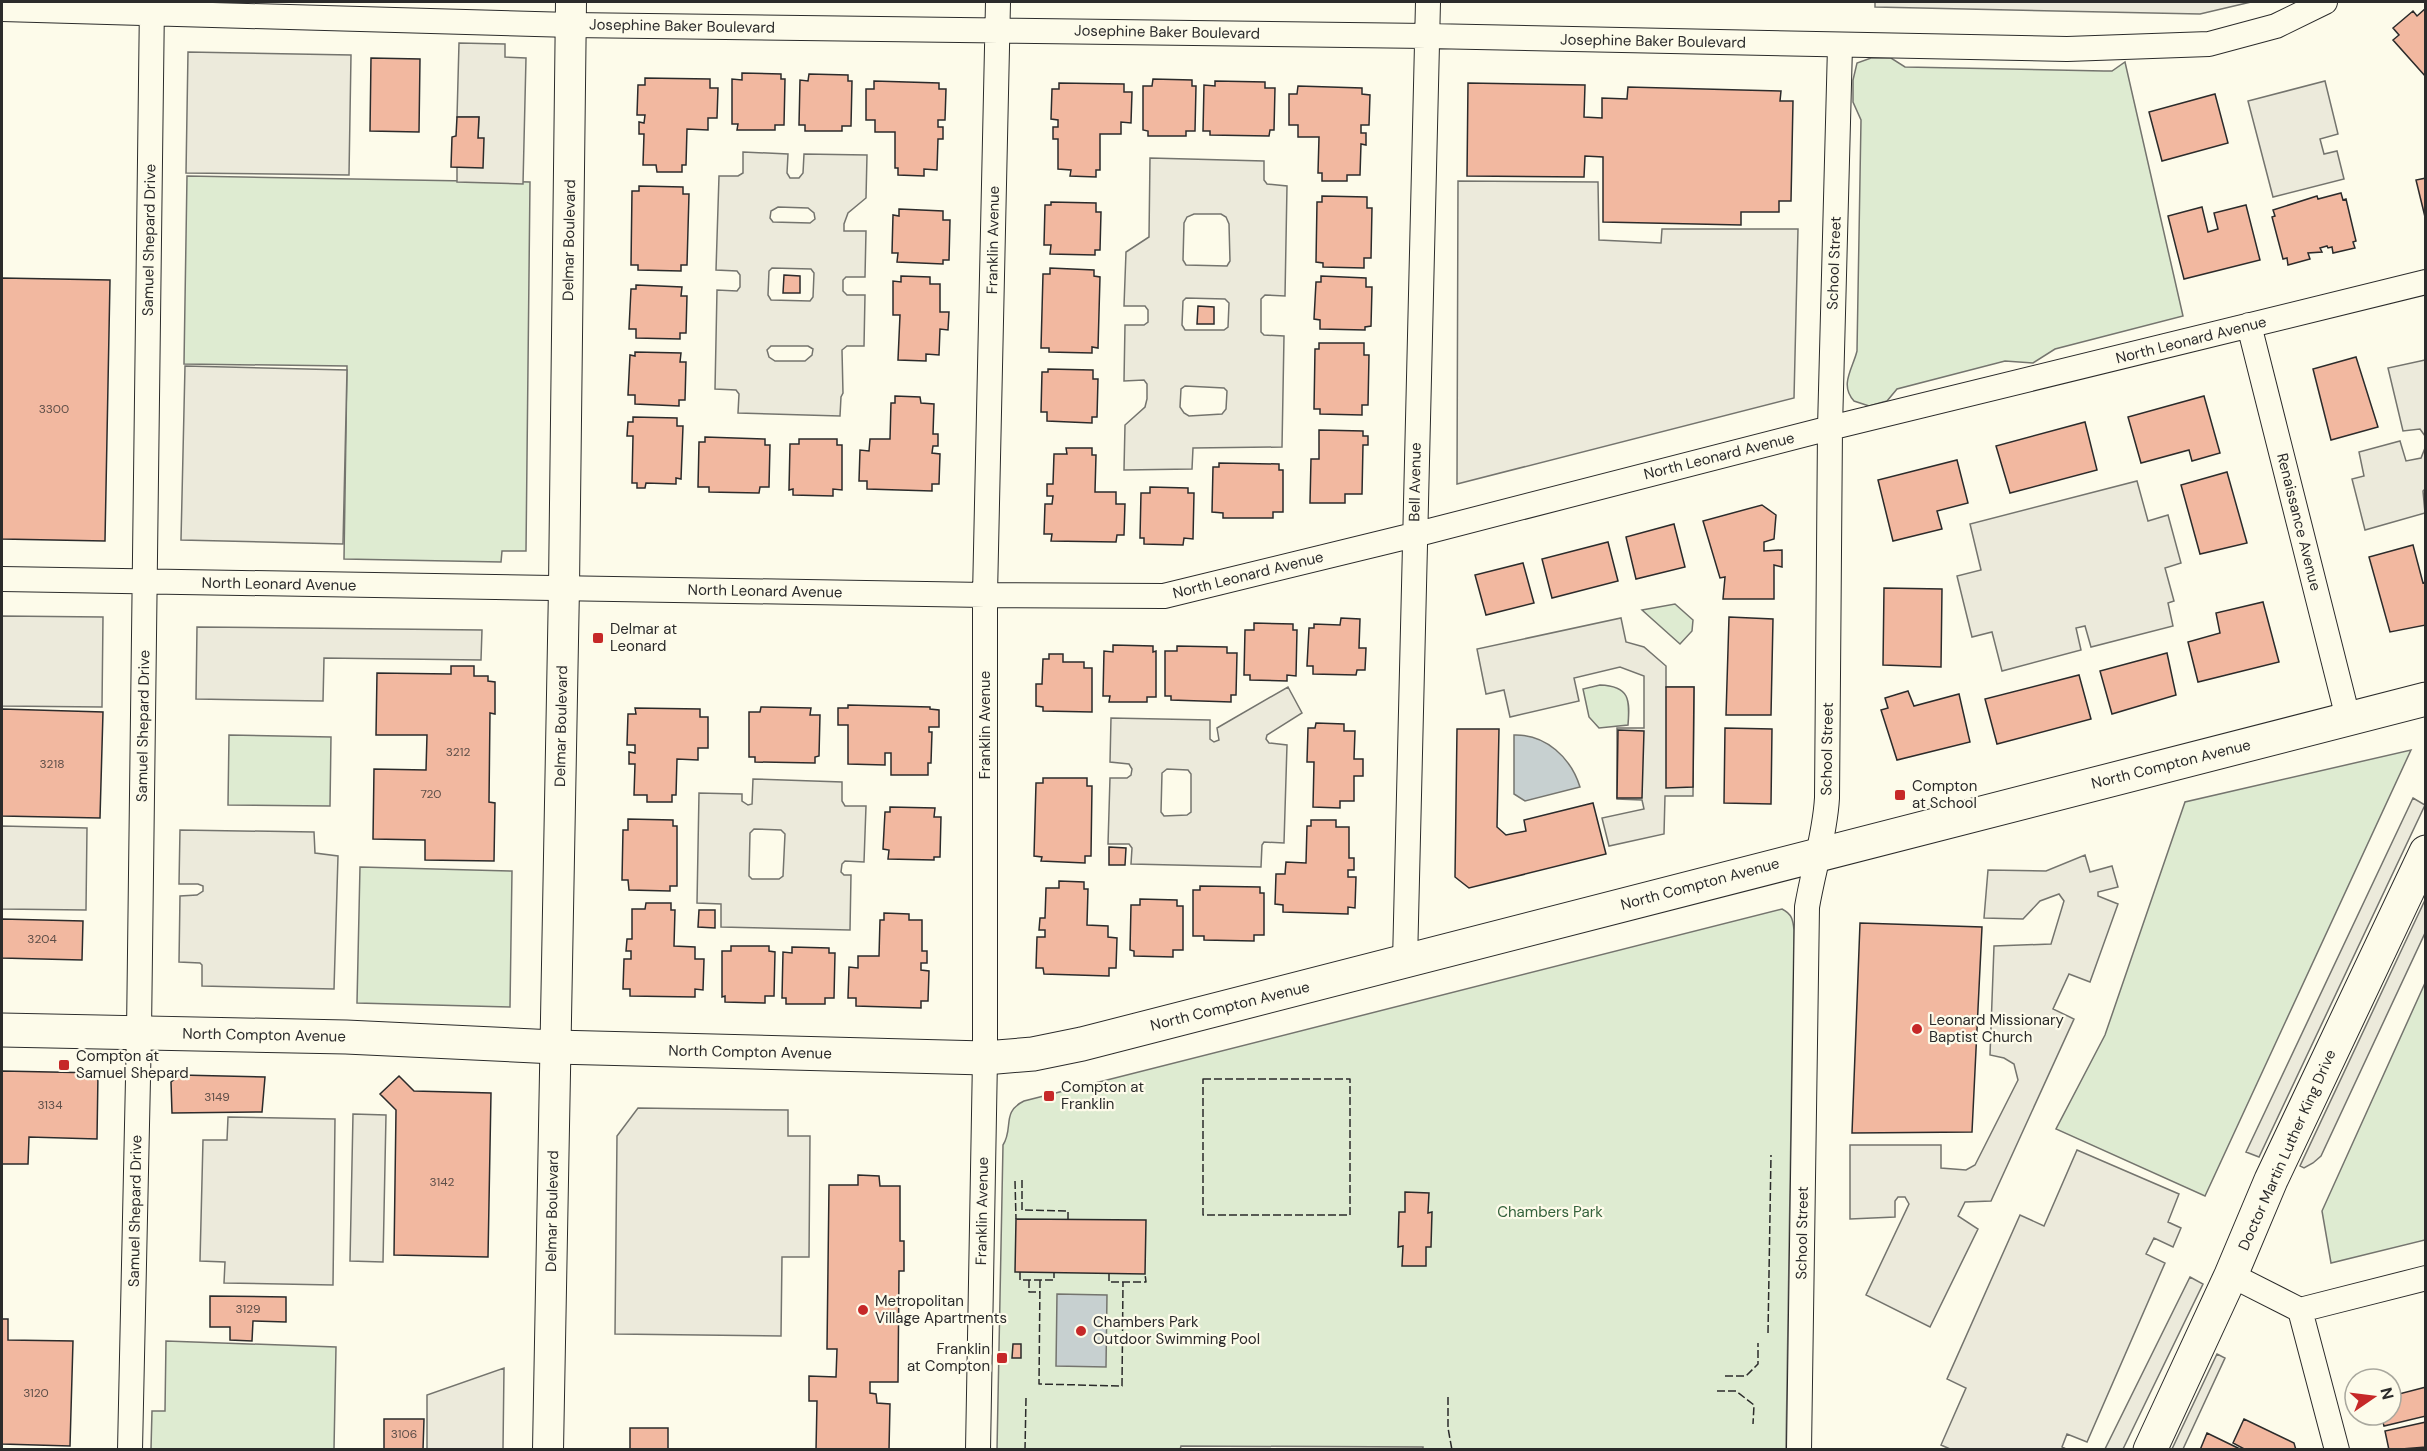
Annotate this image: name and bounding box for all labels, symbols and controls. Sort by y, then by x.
street label: Josephine Baker Boulevard [589,14,775,38]
street label: Josephine Baker Boulevard [1074,20,1260,44]
street label: Josephine Baker Boulevard [1560,29,1746,53]
street label: Samuel Shepard Drive [138,164,160,316]
street label: Delmar Boulevard [558,179,580,301]
street label: Franklin Avenue [982,186,1004,294]
street label: School Street [1822,216,1846,310]
street label: North Leonard Avenue [2114,312,2268,368]
house number: 3300 [39,401,69,417]
street label: North Leonard Avenue [1642,428,1796,484]
street label: Bell Avenue [1404,442,1426,522]
street label: Renaissance Avenue [2272,451,2326,593]
street label: North Leonard Avenue [1171,547,1325,603]
street label: North Leonard Avenue [201,573,357,595]
street label: North Leonard Avenue [687,580,843,602]
place label: Delmar at Leonard [610,619,677,656]
marker: Delmar at Leonard [591,631,605,645]
street label: Samuel Shepard Drive [132,650,154,802]
street label: Delmar Boulevard [550,665,572,787]
street label: Franklin Avenue [975,671,995,779]
street label: School Street [1816,702,1838,796]
street label: North Compton Avenue [2089,735,2253,793]
house number: 3212 [446,744,470,760]
house number: 3218 [39,756,65,772]
place label: Compton at School [1912,776,1977,813]
house number: 720 [420,786,442,802]
marker: Compton at School [1893,788,1907,802]
street label: North Compton Avenue [1618,853,1782,915]
house number: 3204 [27,931,57,947]
street label: North Compton Avenue [1148,977,1312,1035]
place label: Leonard Missionary Baptist Church [1929,1010,2065,1047]
marker: Leonard Missionary Baptist Church [1910,1022,1924,1036]
street label: North Compton Avenue [182,1024,346,1046]
street label: North Compton Avenue [668,1041,832,1063]
place label: Compton at Samuel Shepard [76,1046,189,1083]
street label: Doctor Martin Luther King Drive [2234,1046,2340,1254]
marker: Compton at Samuel Shepard [57,1058,71,1072]
place label: Compton at Franklin [1061,1077,1144,1114]
house number: 3149 [204,1089,230,1105]
marker: Compton at Franklin [1042,1089,1056,1103]
house number: 3134 [37,1097,63,1113]
street label: Samuel Shepard Drive [124,1135,146,1287]
street label: Delmar Boulevard [541,1150,563,1272]
street label: Franklin Avenue [971,1157,993,1265]
house number: 3142 [430,1174,454,1190]
street label: School Street [1791,1186,1813,1280]
park label: Chambers Park [1497,1202,1603,1222]
place label: Metropolitan Village Apartments [875,1291,1007,1328]
house number: 3129 [236,1301,260,1317]
marker: Metropolitan Village Apartments [856,1303,870,1317]
place label: Chambers Park Outdoor Swimming Pool [1093,1312,1260,1349]
marker: Chambers Park Outdoor Swimming Pool [1074,1324,1088,1338]
place label: Franklin at Compton [907,1339,990,1376]
marker: Franklin at Compton [995,1351,1009,1365]
north arrow [2343,1367,2403,1427]
house number: 3120 [23,1385,49,1401]
text: N [2375,1385,2399,1402]
house number: 3106 [391,1426,417,1442]

